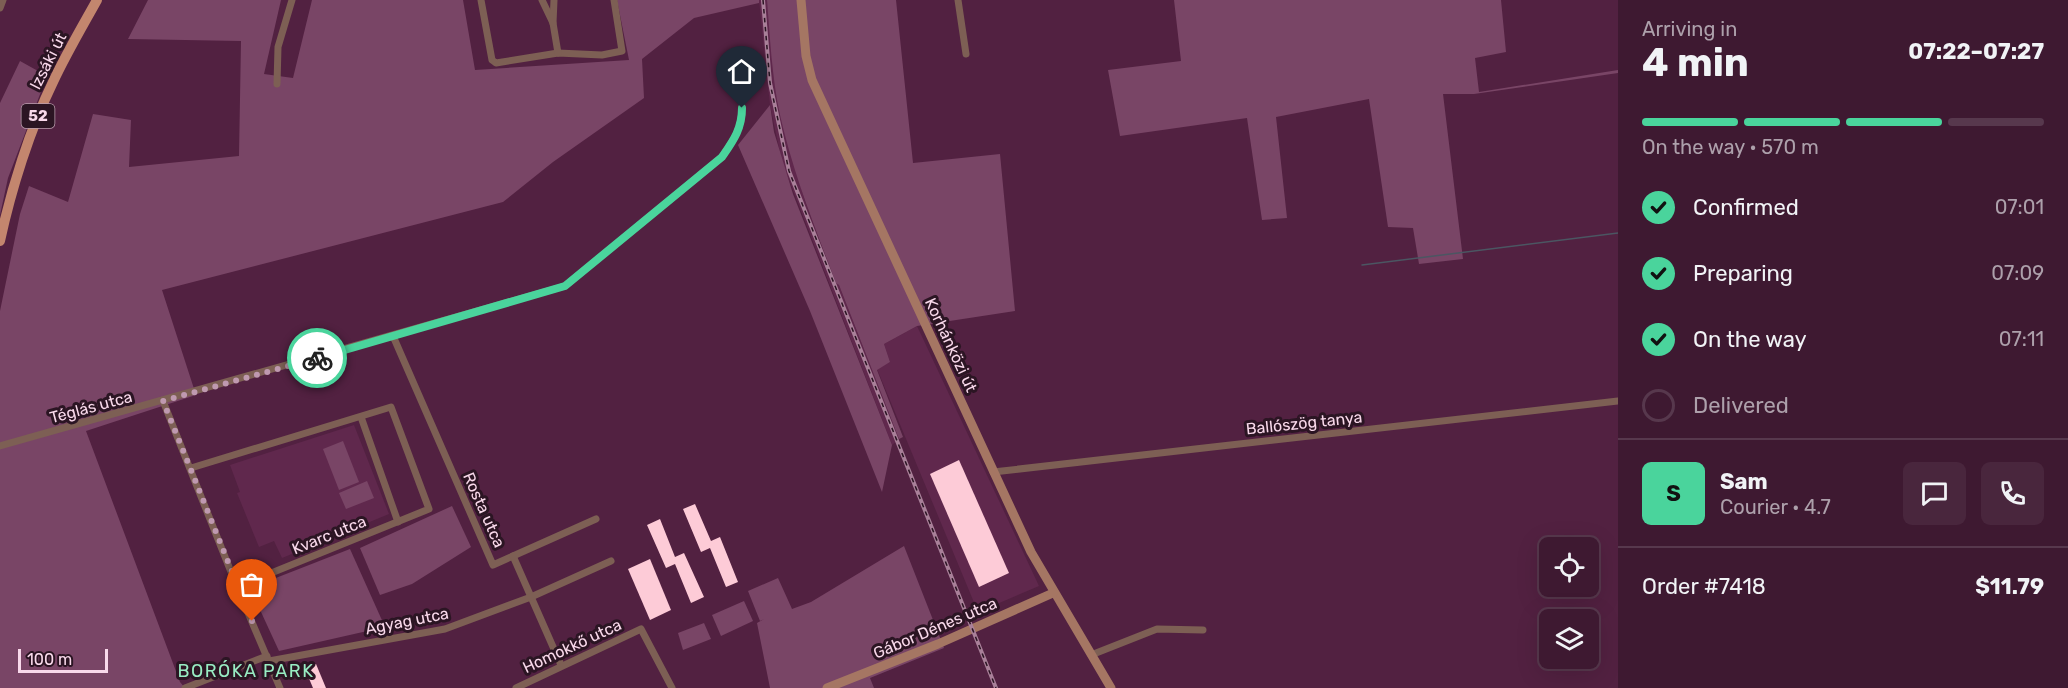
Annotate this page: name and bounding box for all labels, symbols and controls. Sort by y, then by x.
text: Arriving in [1642,17,1737,41]
street label: Izsáki út [26,29,70,93]
text: 07:22–07:27 [1908,38,2044,65]
text: 4 min [1642,40,1749,86]
pin [716,46,767,108]
icon: home [725,55,758,88]
road number: 52 [22,104,54,128]
text: On the way · 570 m [1642,135,1819,159]
icon: check [1642,191,1675,224]
text: Confirmed [1693,194,1799,221]
text: 07:01 [1995,195,2044,219]
icon: check [1642,257,1675,290]
text: Preparing [1693,260,1793,287]
text: 07:09 [1991,261,2044,285]
street label: Korhánközi út [921,295,981,395]
icon: check [1642,323,1675,356]
text: On the way [1693,326,1807,353]
text: 07:11 [1999,327,2044,351]
courier [287,328,347,388]
icon: bike [301,342,334,375]
street label: Téglás utca [48,387,134,427]
text: Delivered [1693,392,1789,419]
street label: Ballószög tanya [1245,407,1363,439]
button: chat [1903,462,1966,525]
button: phone [1981,462,2044,525]
text: Sam [1720,468,1768,495]
street label: Rosta utca [459,469,509,551]
text: S [1666,480,1681,507]
text: Courier · 4.7 [1720,495,1831,519]
street label: Kvarc utca [289,512,369,558]
map controls [1539,537,1599,669]
button: locate [1539,537,1599,597]
pin [226,559,277,621]
icon: bag [235,568,268,601]
text: Order #7418 [1642,573,1766,600]
text: $11.79 [1975,573,2044,600]
street label: Gábor Dénes utca [870,593,1000,663]
street label: Agyag utca [364,604,450,638]
button: layers [1539,609,1599,669]
street label: Homokkő utca [520,615,624,677]
scale bar [18,646,108,674]
text: 100 m [27,650,72,669]
district label: BORÓKA PARK [178,660,314,682]

